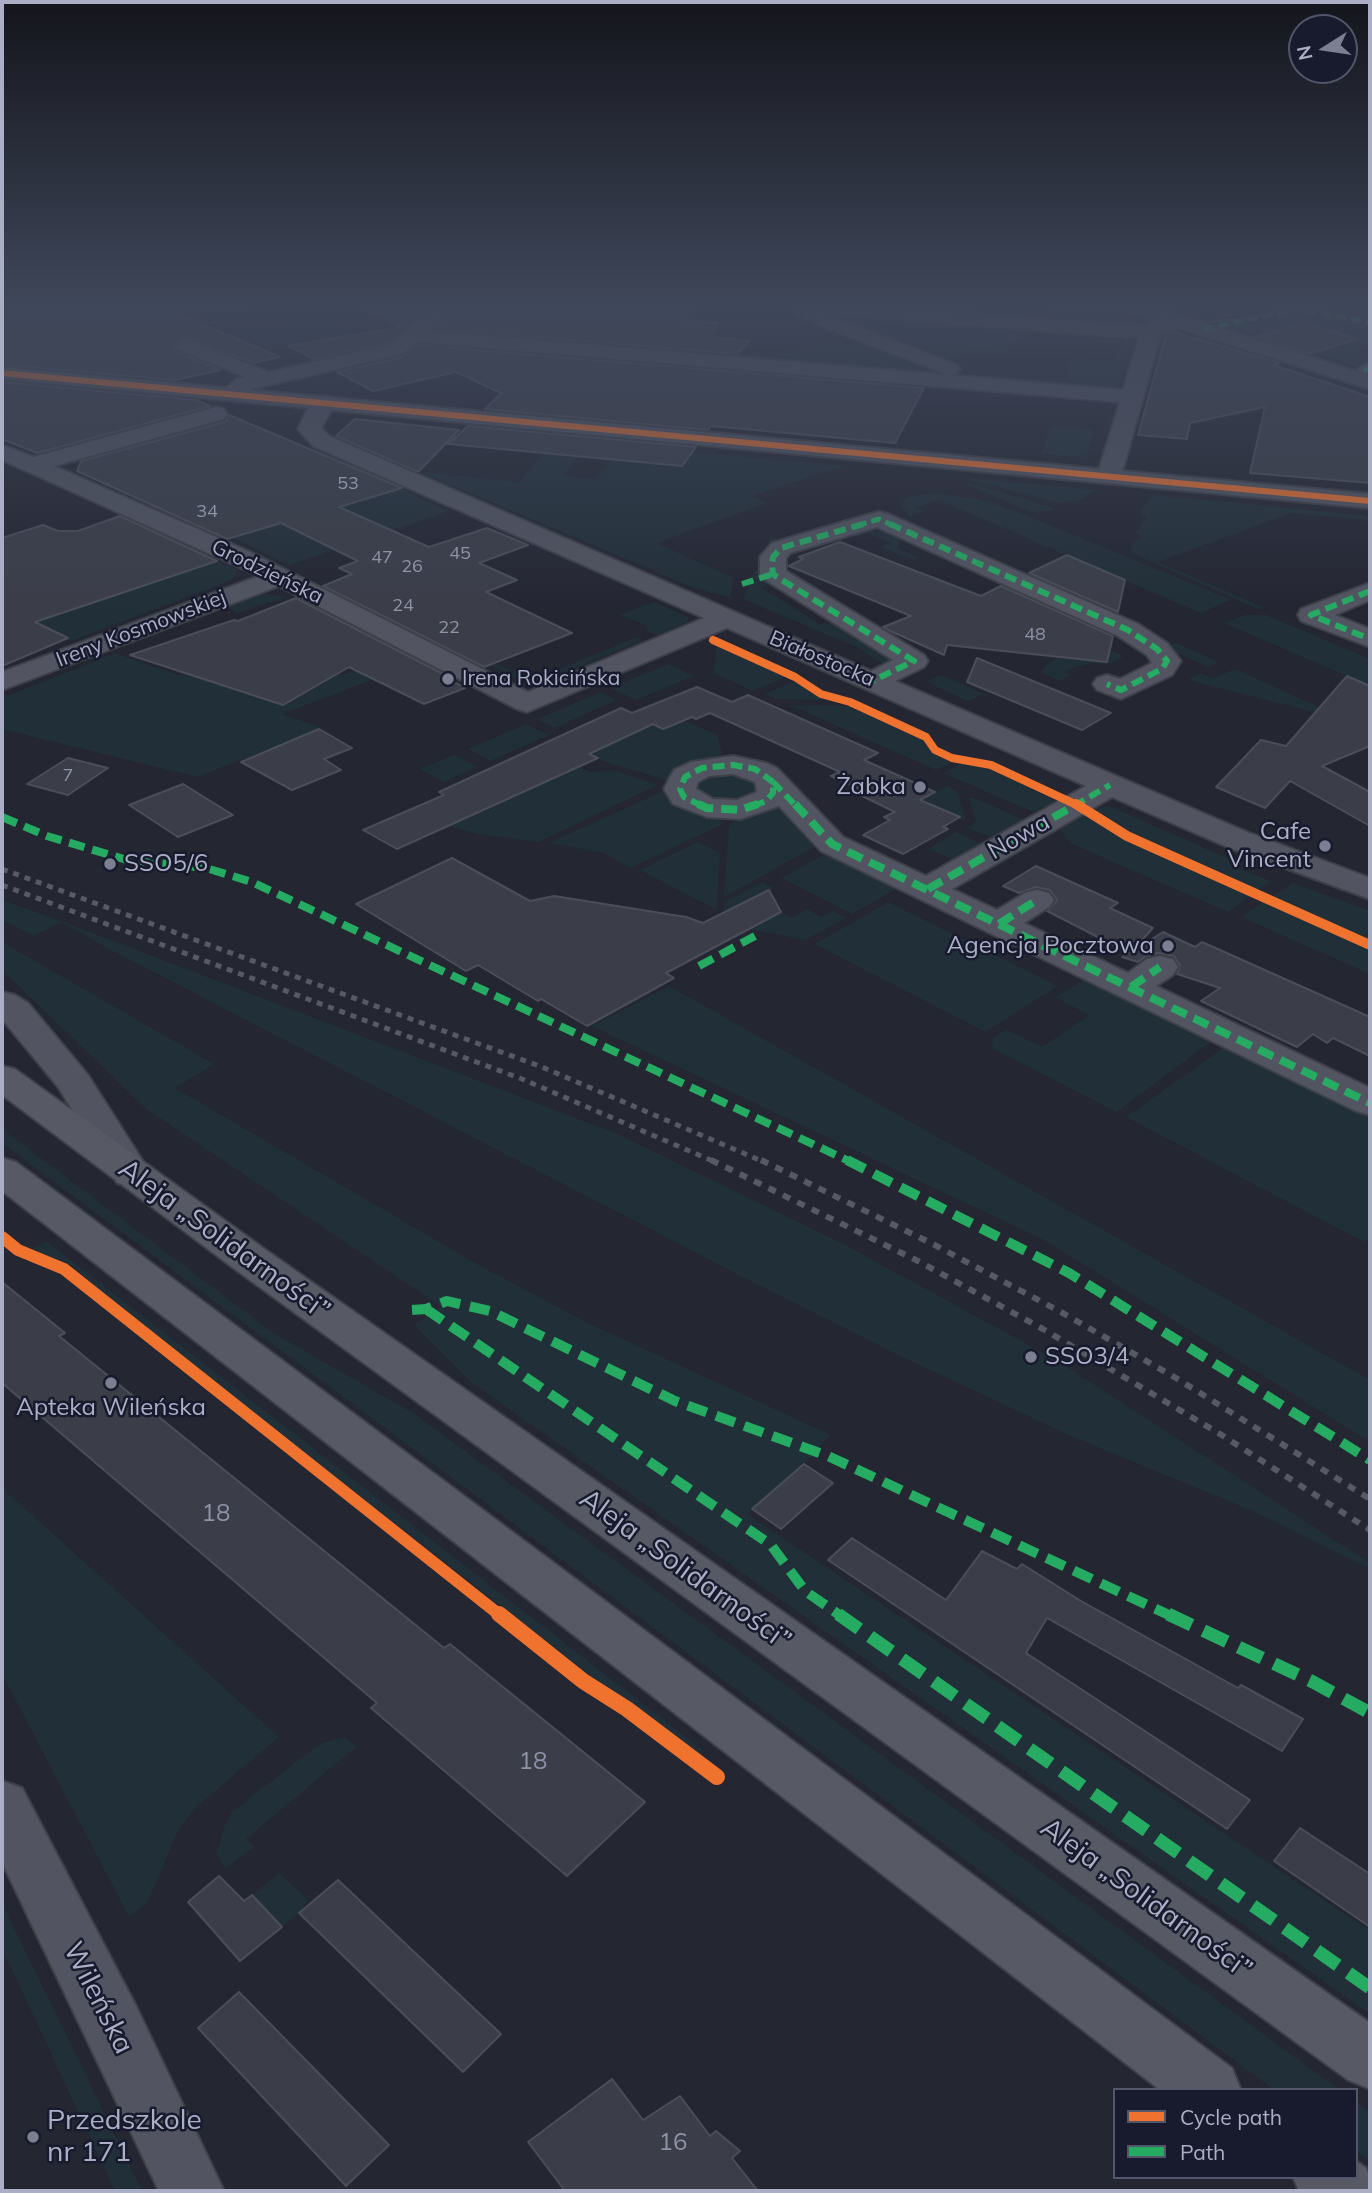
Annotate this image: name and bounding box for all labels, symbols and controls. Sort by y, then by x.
north arrow [1288,14,1358,84]
text: N [1291,43,1318,62]
house number: 53 [337,473,359,495]
house number: 34 [196,501,218,523]
street label: Grodzieńska [207,534,327,610]
house number: 45 [449,543,471,565]
house number: 47 [371,547,393,569]
house number: 26 [401,556,423,578]
street label: Ireny Kosmowskiej [53,585,229,673]
house number: 24 [392,595,414,617]
house number: 22 [438,617,460,639]
house number: 48 [1024,624,1046,646]
street label: Białostocka [765,625,879,693]
place label: Irena Rokicińska [462,666,620,692]
marker: Irena Rokicińska [440,671,456,687]
house number: 7 [63,765,73,787]
place label: Żabka [836,773,906,801]
marker: Żabka [912,779,928,795]
street label: Nowa [983,808,1055,866]
place label: Cafe Vincent [1227,818,1311,874]
marker: Cafe Vincent [1317,838,1333,854]
place label: SSO5/6 [124,850,208,878]
marker: SSO5/6 [102,856,118,872]
place label: Agencja Pocztowa [947,932,1154,960]
marker: Agencja Pocztowa [1160,938,1176,954]
street label: Aleja „Solidarności” [112,1152,336,1328]
place label: SSO3/4 [1045,1343,1129,1371]
marker: SSO3/4 [1023,1349,1039,1365]
marker: Apteka Wileńska [103,1375,119,1391]
place label: Apteka Wileńska [16,1394,206,1422]
street label: Aleja „Solidarności” [573,1482,797,1658]
house number: 18 [202,1500,230,1528]
house number: 18 [519,1748,547,1776]
street label: Aleja „Solidarności” [1034,1811,1258,1987]
street label: Wileńska [56,1936,140,2060]
legend [1113,2088,1358,2179]
place label: Przedszkole nr 171 [47,2104,202,2170]
text: Cycle path [1180,2104,1282,2130]
marker: Przedszkole nr 171 [25,2129,41,2145]
house number: 16 [659,2129,687,2157]
text: Path [1180,2139,1225,2165]

